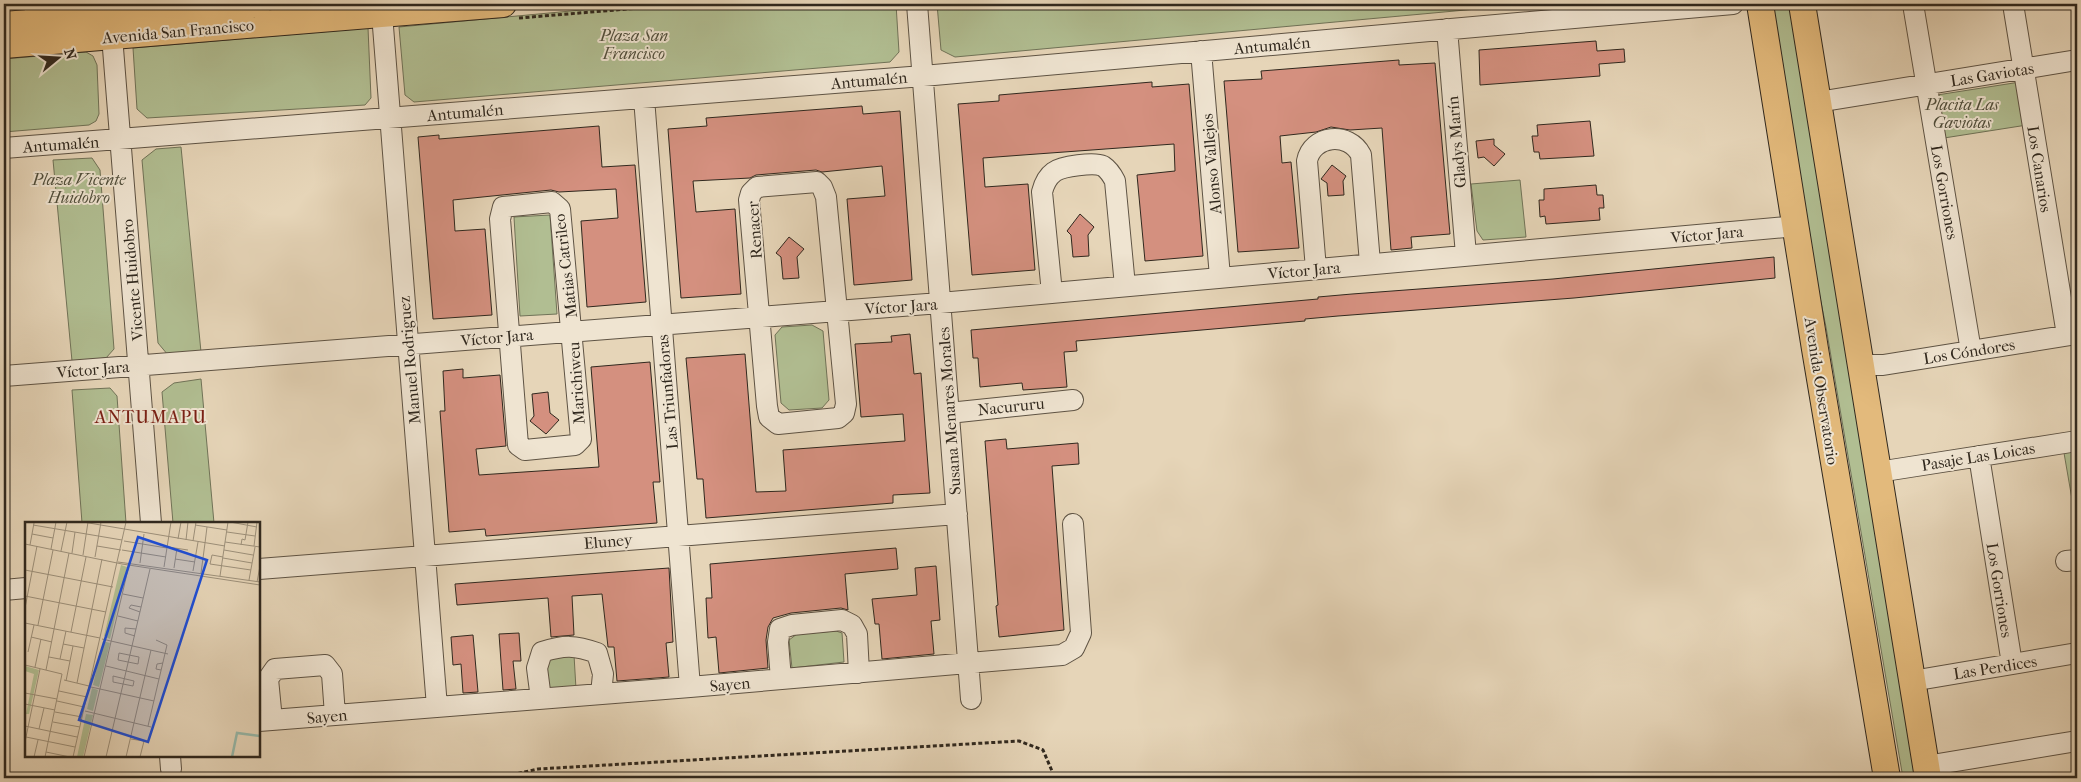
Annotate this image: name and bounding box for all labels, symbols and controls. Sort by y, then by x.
street label: Avenida San Francisco [100,15,255,48]
park label: Plaza San Francisco [599,26,668,63]
north arrow [32,32,82,82]
street label: Antumalén [1232,33,1312,58]
text: N [60,46,80,62]
street label: Las Gaviotas [1949,58,2035,90]
street label: Antumalén [829,68,909,93]
street label: Gladys Marín [1443,94,1470,189]
park label: Placita Las Gaviotas [1924,95,2000,132]
street label: Antumalén [425,100,505,125]
street label: Alonso Vallejos [1198,113,1225,216]
street label: Los Canarios [2023,124,2056,214]
street label: Antumalén [21,132,101,157]
street label: Los Gorriones [1927,143,1962,241]
park label: Plaza Vicente Huidobro [31,170,126,207]
street label: Renacer [743,200,766,259]
street label: Matias Catrileo [550,213,581,319]
street label: Vicente Huidobro [118,218,147,343]
street label: Víctor Jara [1669,222,1745,247]
street label: Víctor Jara [1266,258,1342,283]
street label: Víctor Jara [863,294,939,319]
street label: Manuel Rodriguez [394,295,425,425]
street label: Avenida Observatorio [1800,315,1843,466]
street label: Víctor Jara [459,325,535,350]
street label: Susana Menares Morales [934,326,965,496]
street label: Las Triunfadoras [653,334,682,450]
street label: Los Cóndores [1922,335,2016,368]
street label: Marichiweu [564,341,589,425]
street label: Víctor Jara [55,357,131,382]
street label: Nacururu [977,394,1045,419]
district label: ANTUMAPU [94,407,207,428]
street label: Pasaje Las Loicas [1920,438,2036,475]
inset map [25,522,260,757]
street label: Eluney [583,530,634,553]
street label: Los Gorriones [1983,541,2016,639]
street label: Las Perdices [1952,651,2038,683]
street label: Sayen [709,673,752,696]
street label: Sayen [306,705,349,728]

